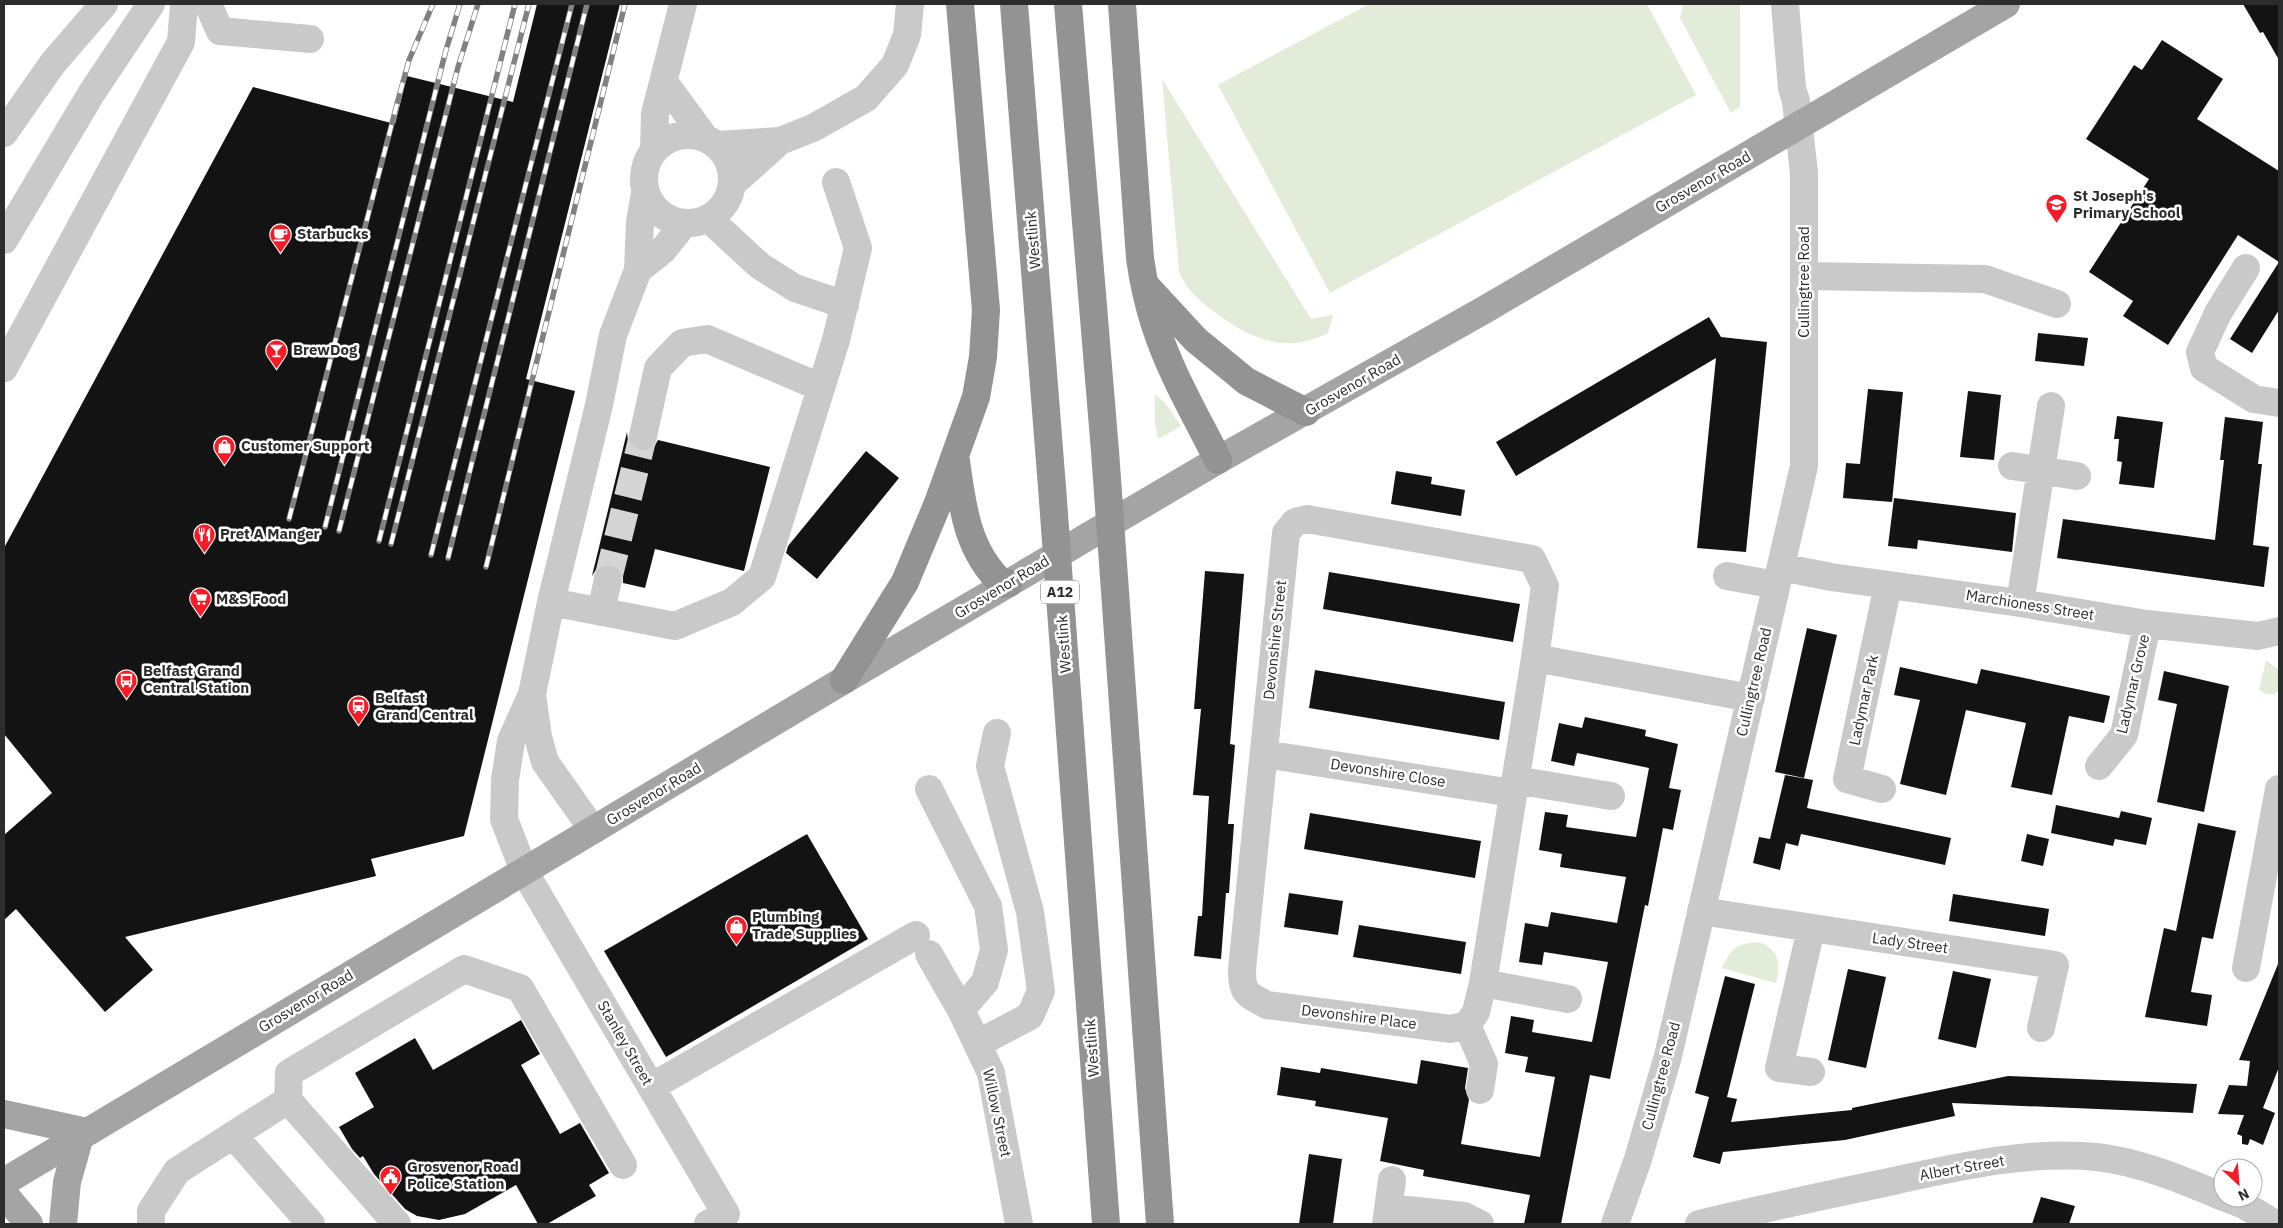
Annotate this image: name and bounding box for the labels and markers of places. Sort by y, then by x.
place label: St Joseph's Primary School [2073,186,2181,222]
school or university icon: St Joseph's Primary School [2045,193,2069,224]
cafe icon: Starbucks [269,222,293,253]
place label: Starbucks [297,224,369,243]
bar icon: BrewDog [265,338,289,369]
place label: BrewDog [293,340,358,359]
shop icon: Customer Support [213,434,237,465]
place label: Customer Support [241,436,370,455]
restaurant icon: Pret A Manger [192,522,216,553]
place label: Pret A Manger [220,524,320,543]
supermarket icon: M&S Food [188,587,212,618]
place label: M&S Food [216,589,286,608]
place label: Belfast Grand Central Station [143,661,249,697]
bus stop icon: Belfast Grand Central Station [115,668,139,699]
place label: Belfast Grand Central [375,688,474,724]
station icon: Belfast Grand Central [347,695,371,726]
place label: Plumbing Trade Supplies [752,907,857,943]
shop icon: Plumbing Trade Supplies [724,914,748,945]
place label: Grosvenor Road Police Station [407,1157,519,1193]
public building icon: Grosvenor Road Police Station [379,1164,403,1195]

